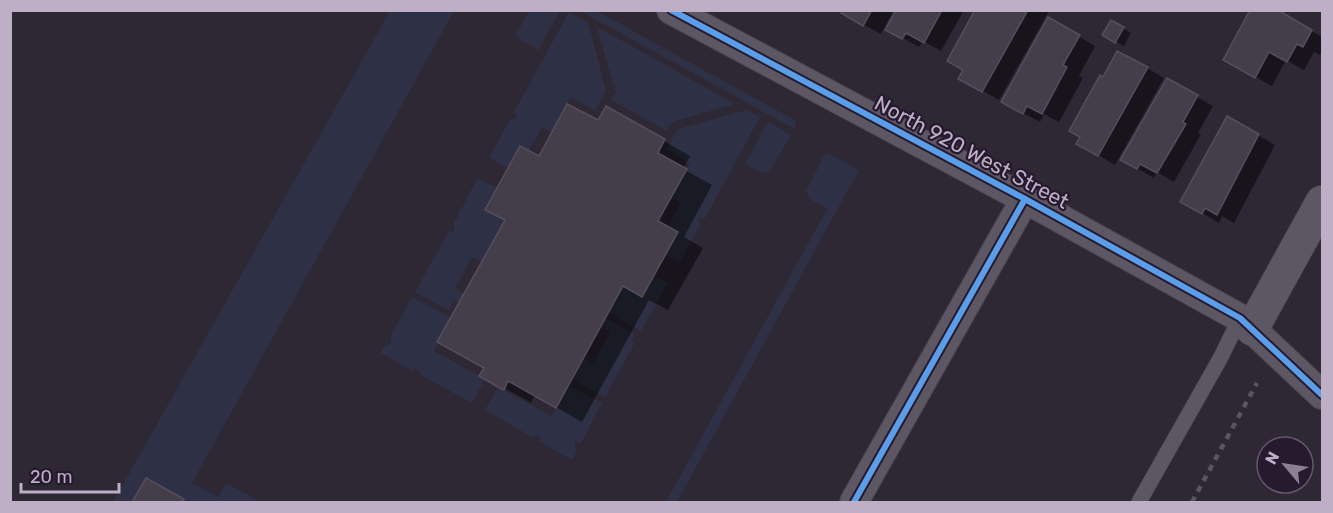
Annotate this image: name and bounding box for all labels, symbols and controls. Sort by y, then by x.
street label: North 920 West Street [871,90,1073,214]
north arrow [1255,435,1315,495]
text: N [1261,448,1283,468]
scale bar [21,456,118,494]
text: 20 m [30,466,72,488]

